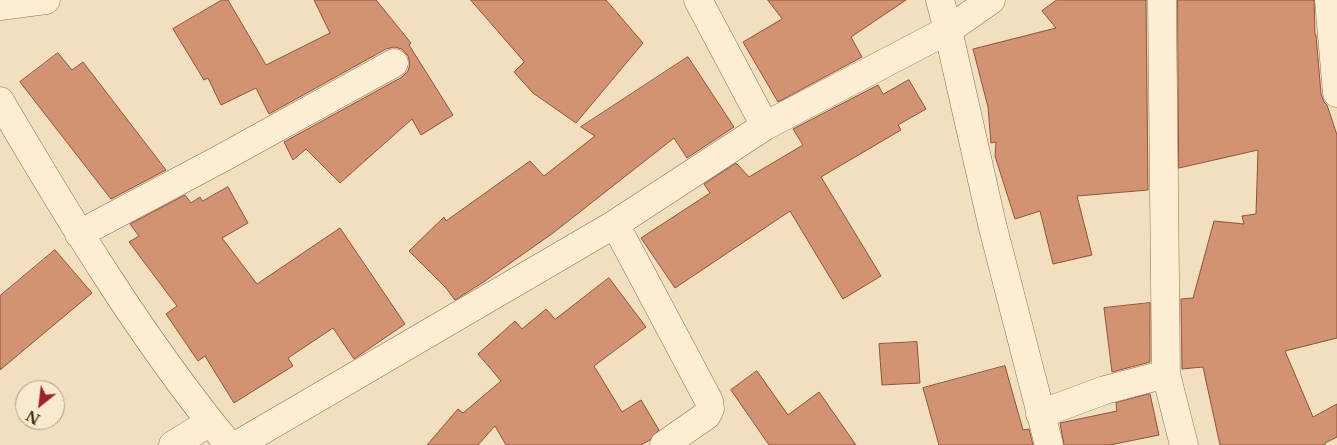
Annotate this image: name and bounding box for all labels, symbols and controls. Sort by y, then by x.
north arrow [15,380,65,430]
text: N [23,406,43,428]

